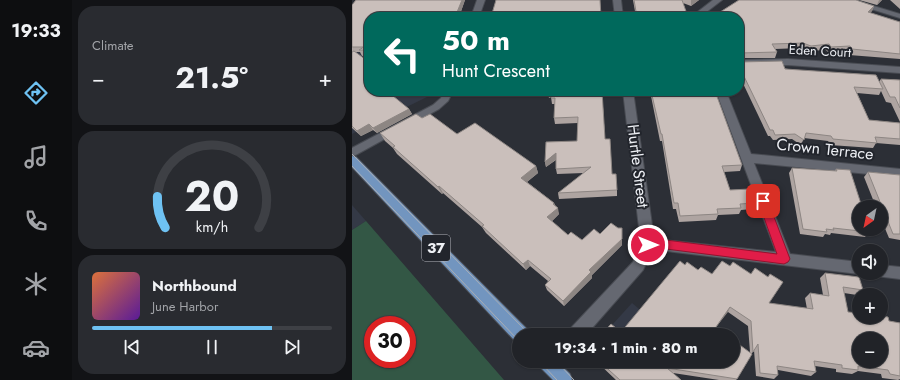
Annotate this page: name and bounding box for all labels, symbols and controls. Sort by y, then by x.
text: 19:33 [11,18,61,44]
text: 50 m [442,20,510,61]
icon: left [376,28,428,80]
text: Climate [92,36,133,55]
street label: Eden Court [788,40,853,62]
text: 21.5° [175,56,248,99]
text: Hunt Crescent [442,58,550,84]
text: − [92,62,105,94]
text: + [318,62,332,94]
icon: directions [22,79,50,107]
street label: Hurtle Street [621,123,655,209]
street label: Crown Terrace [775,132,875,166]
icon: music [22,143,50,171]
text: 20 [185,166,239,227]
pin [746,184,780,218]
icon: arrive [752,190,774,212]
north arrow [852,200,888,236]
map controls [852,200,888,368]
icon: phone [22,207,50,235]
text: km/h [196,217,228,237]
position arrow [627,224,669,266]
road number: 37 [422,235,450,261]
button: sound [852,244,888,280]
icon: climate [22,270,50,298]
text: Northbound [152,275,237,297]
button: + [852,288,888,324]
text: June Harbor [152,297,218,316]
speed limit sign: 30 [364,316,416,368]
button: − [852,332,888,368]
icon: car [22,334,50,362]
icon: previous [121,336,143,358]
icon: pause [201,336,223,358]
icon: next [281,336,303,358]
text: 19:34 · 1 min · 80 m [554,337,698,359]

